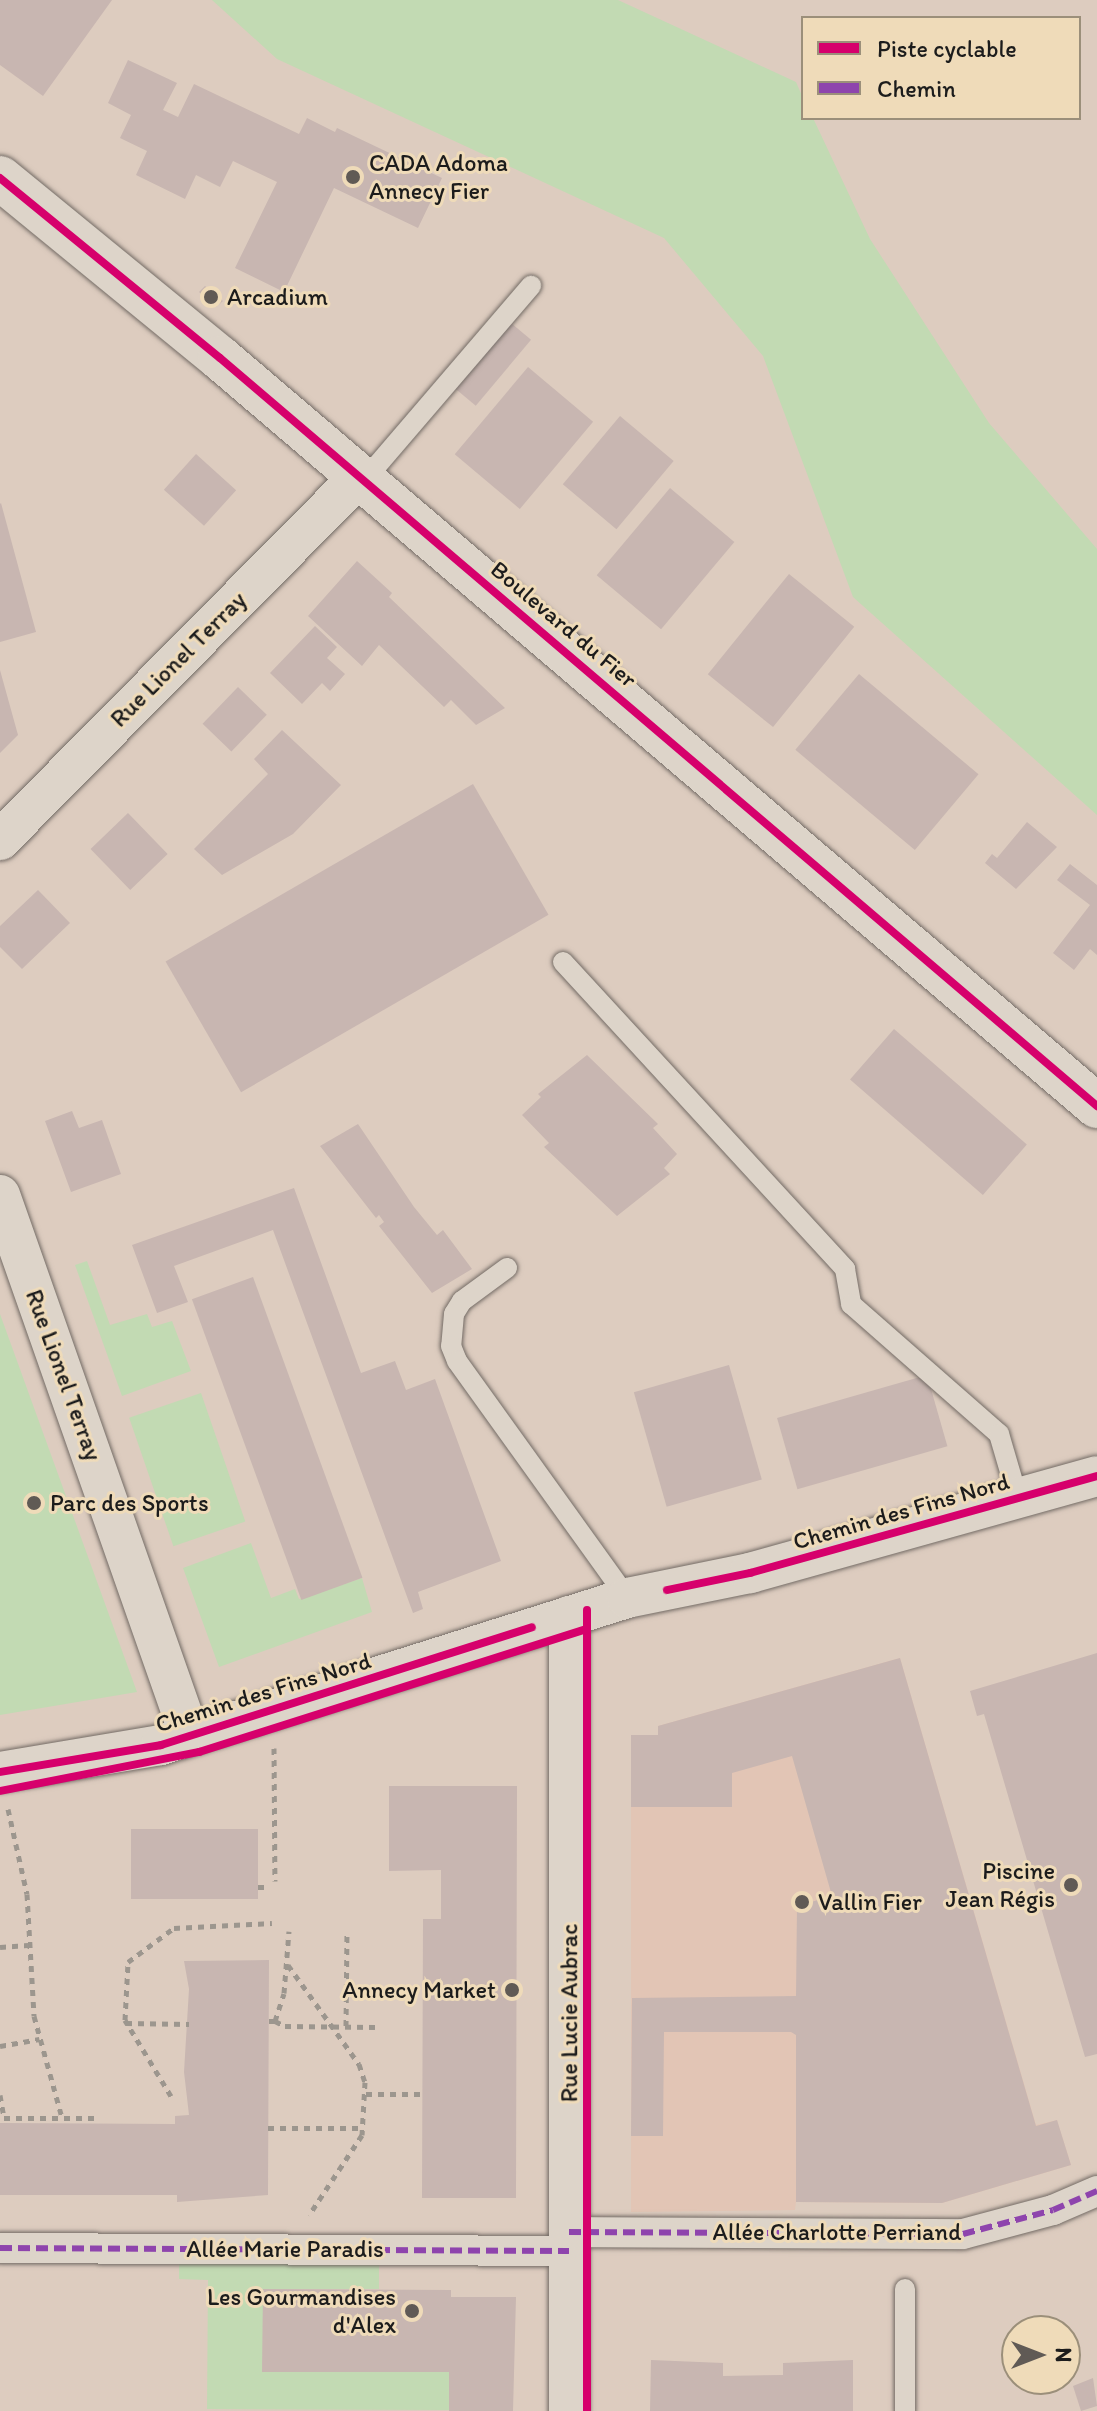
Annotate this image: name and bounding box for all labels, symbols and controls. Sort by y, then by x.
legend [801,16,1081,120]
text: Piste cyclable [877,34,1017,63]
text: Chemin [877,74,956,103]
place label: CADA Adoma Annecy Fier [369,149,508,205]
marker: CADA Adoma Annecy Fier [344,168,362,186]
place label: Arcadium [227,283,328,311]
marker: Arcadium [202,288,220,306]
street label: Boulevard du Fier [485,554,643,694]
street label: Rue Lionel Terray [105,586,251,732]
street label: Rue Lionel Terray [20,1287,108,1463]
street label: Chemin des Fins Nord [789,1466,1013,1556]
place label: Parc des Sports [50,1489,209,1517]
marker: Parc des Sports [25,1494,43,1512]
street label: Chemin des Fins Nord [152,1646,374,1738]
place label: Piscine Jean Régis [946,1857,1055,1913]
marker: Piscine Jean Régis [1062,1876,1080,1894]
place label: Vallin Fier [818,1888,922,1916]
marker: Vallin Fier [793,1893,811,1911]
street label: Rue Lucie Aubrac [555,1924,583,2102]
place label: Annecy Market [341,1976,496,2004]
marker: Annecy Market [503,1981,521,1999]
street label: Allée Charlotte Perriand [713,2218,961,2246]
street label: Allée Marie Paradis [186,2235,384,2263]
place label: Les Gourmandises d'Alex [207,2283,396,2339]
marker: Les Gourmandises d'Alex [403,2302,421,2320]
north arrow [1001,2315,1081,2395]
text: N [1050,2348,1077,2362]

